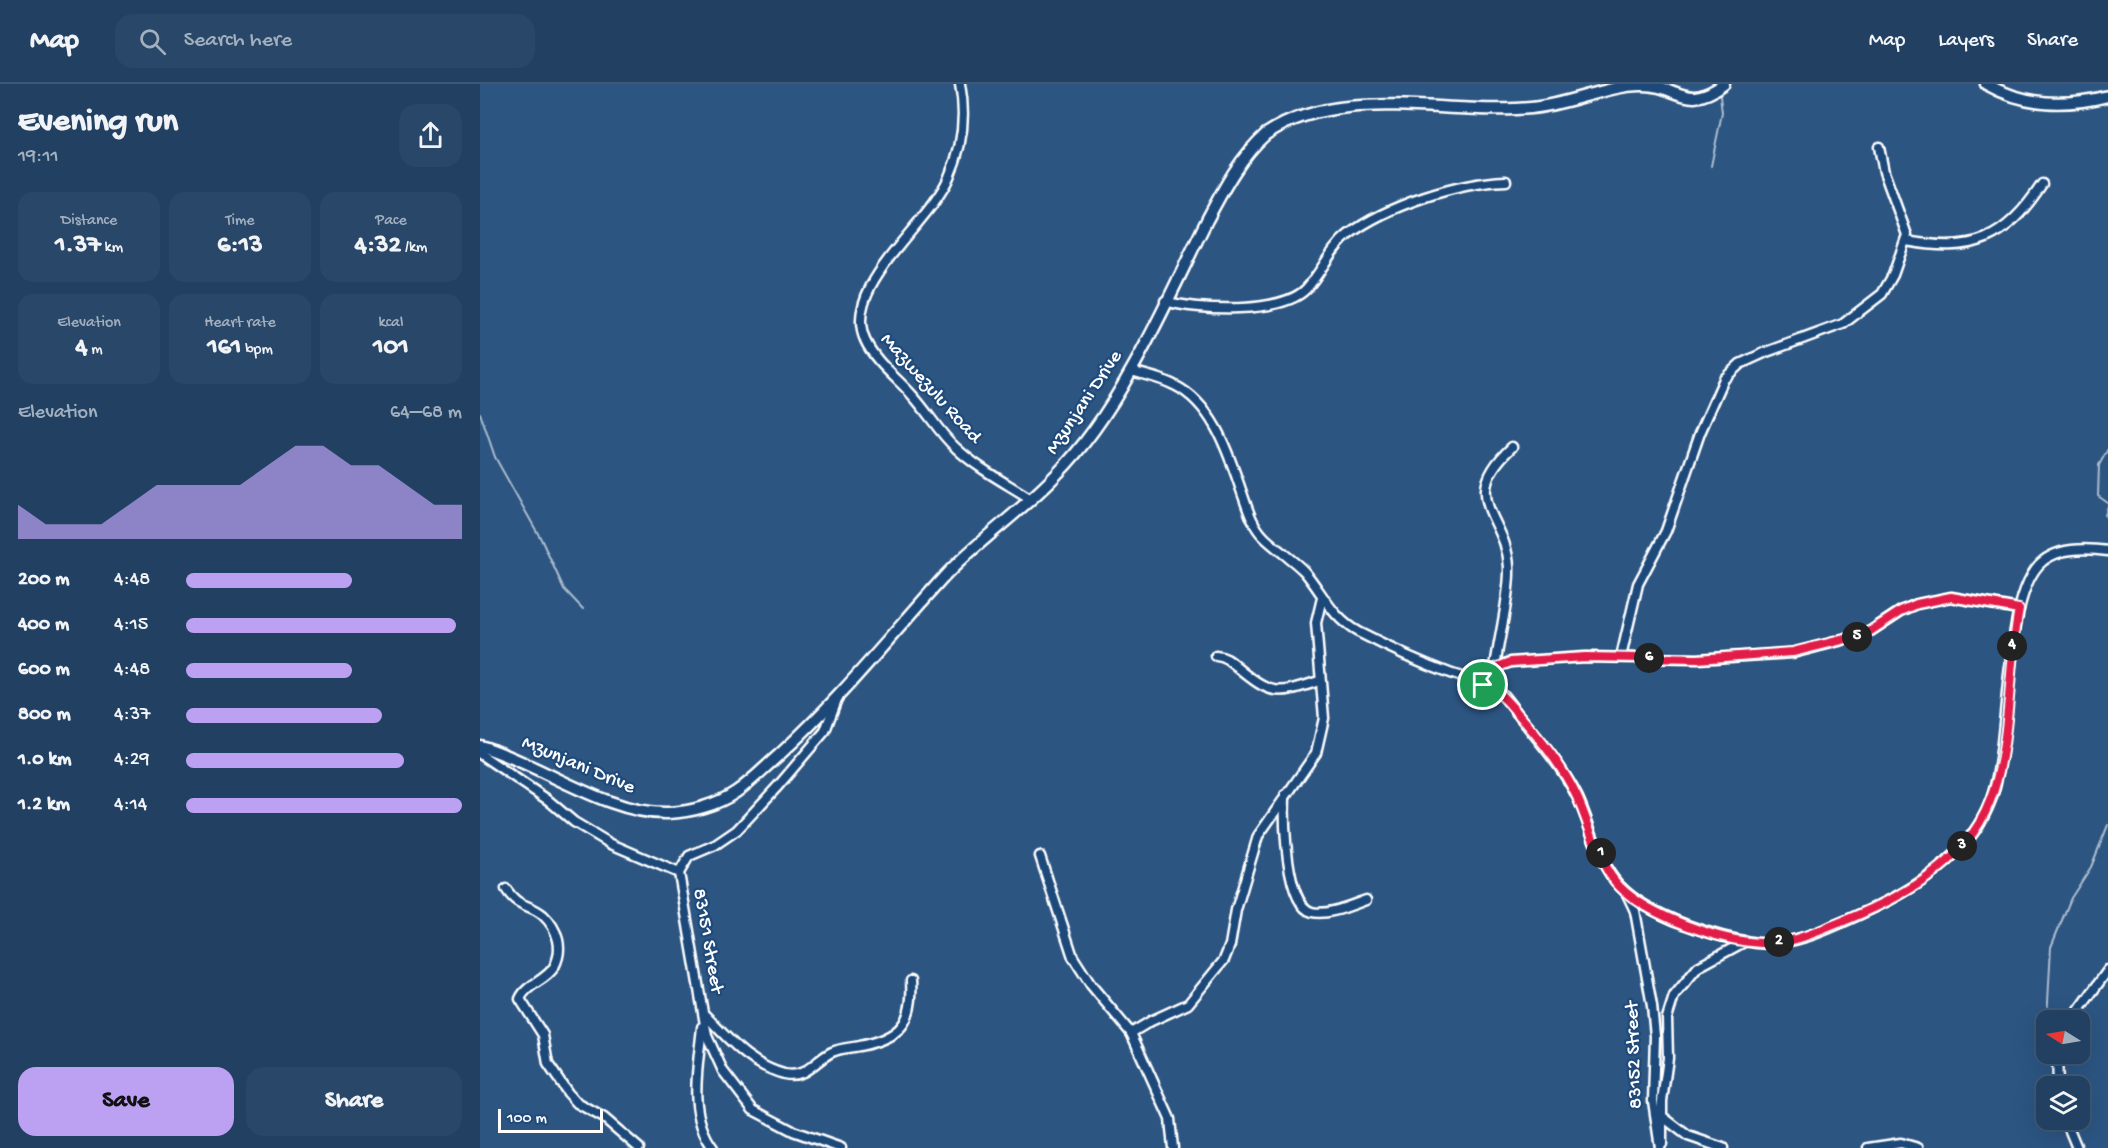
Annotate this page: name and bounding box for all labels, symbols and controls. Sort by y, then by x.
search box [115,14,535,68]
text: Map [30,25,79,58]
icon: search [136,25,169,58]
text: Search here [184,28,292,54]
text: Map [1869,29,1905,54]
text: Layers [1938,29,1994,54]
text: Share [2027,29,2078,54]
text: Evening run [18,104,178,142]
button: share [399,104,462,167]
text: 19:11 [18,146,59,169]
text: Distance [61,212,117,231]
text: Time [225,212,255,231]
text: Pace [375,212,407,231]
text: 1.37 [55,231,101,262]
text: 6:13 [217,231,263,262]
text: 4:32 [355,231,401,262]
text: km [101,239,123,258]
text: /km [401,239,427,258]
text: Elevation [57,314,121,333]
text: Heart rate [204,314,276,333]
text: kcal [379,314,403,333]
street label: Mazwezulu Road [875,329,987,450]
text: 4 [75,333,88,364]
text: 161 [207,333,241,364]
text: 101 [373,333,409,364]
text: m [88,341,103,360]
text: bpm [241,341,273,360]
street label: Mzunjani Drive [1042,346,1129,459]
text: Elevation [18,402,98,425]
text: 64–68 m [390,402,462,425]
text: 200 m [18,569,69,592]
text: 4:48 [114,569,150,592]
text: 400 m [18,614,69,637]
text: 4:15 [114,614,148,637]
pin: 5 [1842,622,1872,652]
text: 5 [1853,627,1861,646]
pin: 4 [1997,631,2027,661]
text: 4 [2008,636,2016,655]
pin: 6 [1634,643,1664,673]
text: 6 [1645,648,1653,667]
text: 600 m [18,659,70,682]
text: 4:48 [114,659,150,682]
pin [1457,659,1508,710]
icon: arrive [1466,668,1499,701]
text: 800 m [18,704,71,727]
text: 4:37 [114,704,151,727]
street label: Mzunjani Drive [518,732,639,800]
text: 1.0 km [18,749,72,772]
text: 4:29 [114,749,150,772]
text: 1.2 km [18,794,70,817]
text: 4:14 [114,794,147,817]
pin: 3 [1947,831,1977,861]
text: 3 [1958,836,1966,855]
pin: 1 [1586,838,1616,868]
text: 1 [1598,843,1604,862]
street label: 83151 Street [686,887,728,997]
pin: 2 [1764,927,1794,957]
text: 2 [1775,932,1783,951]
street label: 83152 Street [1622,999,1648,1109]
north arrow [2036,1010,2090,1064]
map controls [2036,1010,2090,1130]
button: Save [18,1067,234,1136]
button: Share [246,1067,462,1136]
button: layers [2036,1076,2090,1130]
scale bar [498,1106,603,1134]
text: 100 m [507,1110,547,1129]

